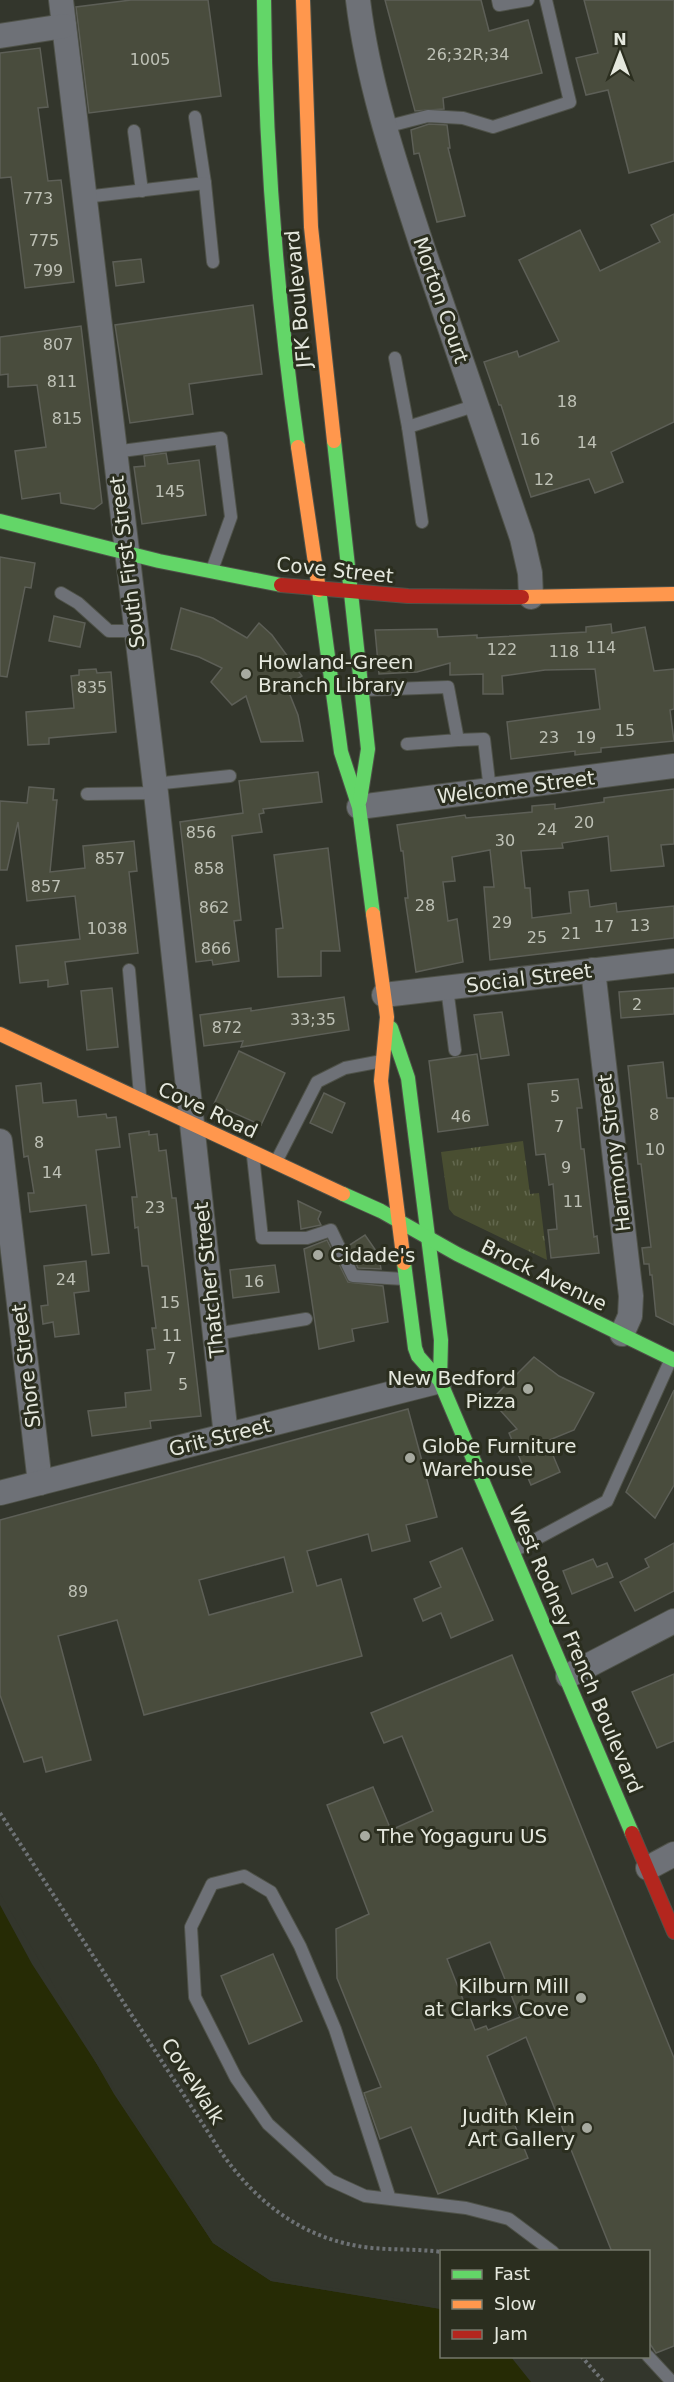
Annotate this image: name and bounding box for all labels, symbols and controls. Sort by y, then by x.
north arrow [590,24,650,84]
text: N [613,30,627,49]
house number: 26;32R;34 [427,45,509,64]
house number: 1005 [130,50,170,69]
house number: 773 [23,189,53,208]
street label: JFK Boulevard [280,229,316,371]
house number: 775 [29,231,59,250]
street label: Morton Court [408,234,474,366]
house number: 799 [33,261,63,280]
house number: 807 [43,335,73,354]
house number: 811 [47,372,77,391]
house number: 18 [557,392,577,411]
house number: 815 [52,409,82,428]
house number: 16 [520,430,540,449]
house number: 14 [577,433,597,452]
house number: 12 [534,470,554,489]
street label: South First Street [104,474,149,650]
house number: 145 [155,482,185,501]
street label: Cove Street [275,552,395,588]
house number: 114 [586,638,616,657]
house number: 122 [487,640,517,659]
house number: 118 [549,642,579,661]
place label: Howland-Green Branch Library [258,650,413,697]
marker: Howland-Green Branch Library [239,667,253,681]
house number: 835 [77,678,107,697]
house number: 15 [615,721,635,740]
house number: 23 [539,728,559,747]
house number: 19 [576,728,596,747]
street label: Welcome Street [436,765,596,809]
house number: 20 [574,813,594,832]
house number: 24 [537,820,557,839]
house number: 856 [186,823,216,842]
house number: 30 [495,831,515,850]
house number: 857 [95,849,125,868]
house number: 858 [194,859,224,878]
house number: 857 [31,877,61,896]
house number: 28 [415,896,435,915]
house number: 862 [199,898,229,917]
house number: 29 [492,913,512,932]
house number: 13 [630,916,650,935]
house number: 17 [594,917,614,936]
house number: 1038 [87,919,127,938]
house number: 21 [561,924,581,943]
house number: 25 [527,928,547,947]
house number: 866 [201,939,231,958]
street label: Social Street [465,958,593,998]
house number: 2 [632,995,642,1014]
house number: 33;35 [290,1010,336,1029]
house number: 872 [212,1018,242,1037]
street label: Harmony Street [592,1073,636,1233]
street label: Cove Road [154,1077,262,1143]
house number: 5 [550,1087,560,1106]
house number: 8 [649,1105,659,1124]
house number: 46 [451,1107,471,1126]
house number: 7 [554,1117,564,1136]
house number: 8 [34,1133,44,1152]
house number: 10 [645,1140,665,1159]
house number: 9 [561,1158,571,1177]
house number: 14 [42,1163,62,1182]
house number: 11 [563,1192,583,1211]
house number: 23 [145,1198,165,1217]
street label: Thatcher Street [189,1201,229,1360]
street label: Brock Avenue [477,1234,611,1316]
place label: Cidade's [330,1243,415,1267]
marker: Cidade's [311,1248,325,1262]
house number: 24 [56,1270,76,1289]
house number: 16 [244,1272,264,1291]
house number: 15 [160,1293,180,1312]
street label: Shore Street [6,1302,46,1429]
house number: 11 [162,1326,182,1345]
house number: 7 [166,1349,176,1368]
place label: New Bedford Pizza [387,1366,516,1413]
house number: 5 [178,1375,188,1394]
marker: New Bedford Pizza [521,1382,535,1396]
street label: Grit Street [167,1413,274,1461]
place label: Globe Furniture Warehouse [422,1434,576,1481]
marker: Globe Furniture Warehouse [403,1451,417,1465]
street label: West Rodney French Boulevard [504,1501,648,1797]
house number: 89 [68,1582,88,1601]
place label: The Yogaguru US [376,1824,547,1848]
marker: The Yogaguru US [358,1829,372,1843]
place label: Kilburn Mill at Clarks Cove [424,1974,569,2021]
marker: Kilburn Mill at Clarks Cove [574,1991,588,2005]
street label: CoveWalk [156,2033,230,2129]
place label: Judith Klein Art Gallery [460,2104,575,2151]
marker: Judith Klein Art Gallery [580,2121,594,2135]
legend [440,2250,650,2358]
text: Fast [494,2263,530,2284]
text: Slow [494,2293,536,2314]
text: Jam [493,2323,528,2344]

